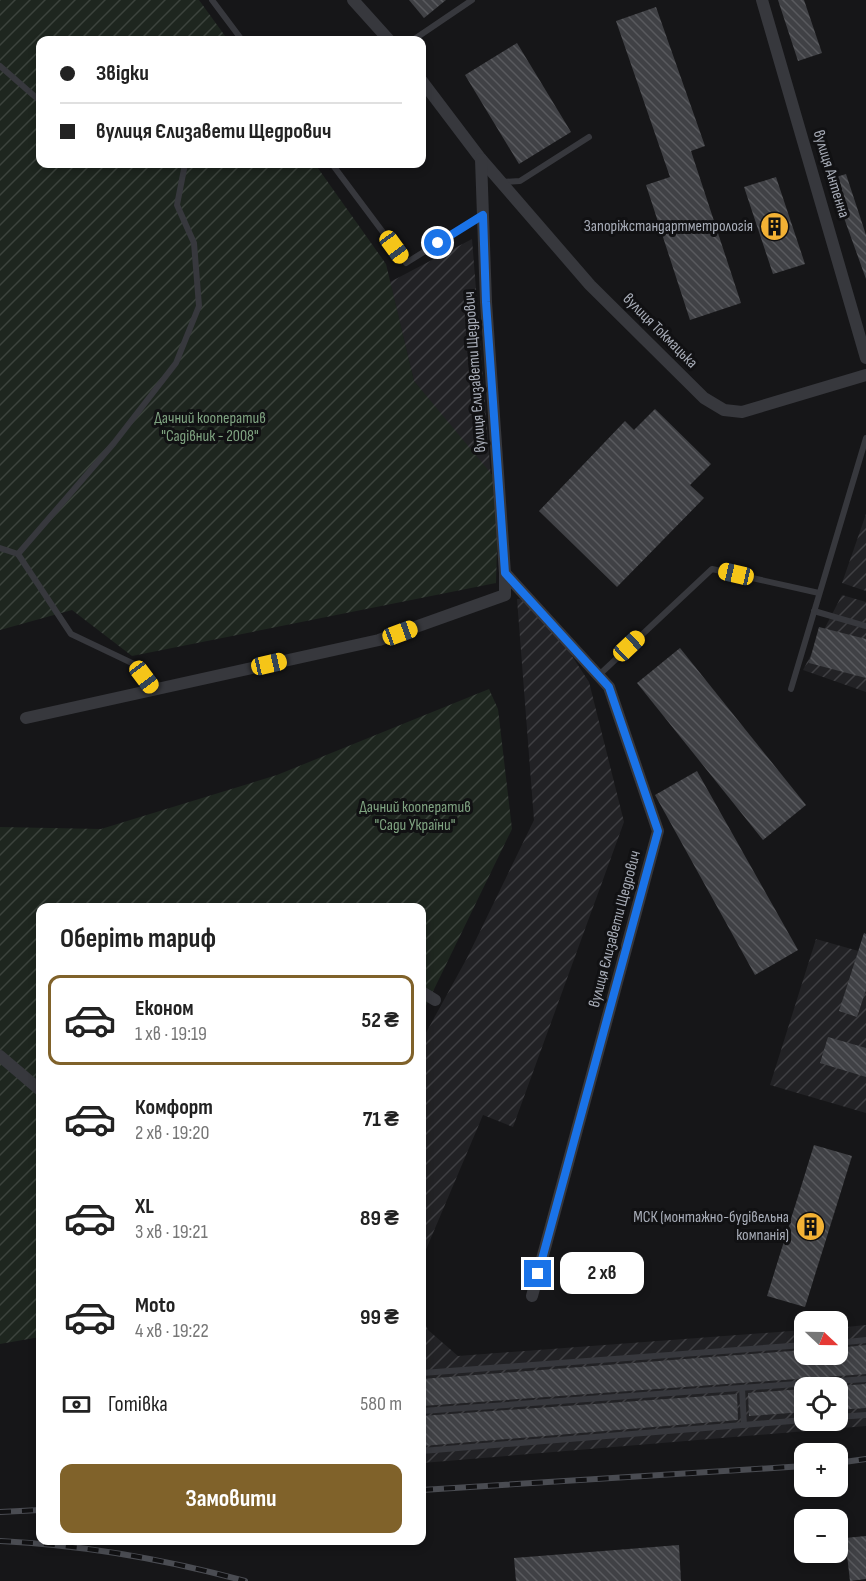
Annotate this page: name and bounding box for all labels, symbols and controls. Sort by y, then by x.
text: Звідки [96,60,149,87]
text: вулиця Єлизавети Щедрович [96,118,331,145]
street label: вулиця Антенна [809,128,853,220]
building icon: Запоріжстандартметрологія [758,210,790,242]
place label: Запоріжстандартметрологія [584,217,753,236]
car [376,227,412,267]
route start [424,229,451,256]
street label: вулиця Токмацька [619,290,701,372]
street label: вулиця Єлизавети Щедрович [460,291,490,453]
park label: Дачний кооператив "Садівник - 2008" [154,409,266,446]
car [716,561,756,587]
car [380,618,420,648]
car [610,627,648,665]
car [249,651,289,677]
car [126,657,162,697]
park label: Дачний кооператив "Сади України" [359,798,471,835]
street label: вулиця Єлизавети Щедрович [585,848,645,1010]
text: Оберіть тариф [60,923,216,955]
icon: car [63,993,117,1047]
text: Економ [135,995,194,1022]
text: 52 ₴ [362,1007,399,1034]
text: 1 хв · 19:19 [135,1022,207,1046]
icon: car [63,1092,117,1146]
text: Комфорт [135,1094,213,1121]
text: 71 ₴ [363,1106,399,1133]
text: 2 хв · 19:20 [135,1121,209,1145]
icon: car [63,1191,117,1245]
text: XL [135,1193,154,1220]
text: 89 ₴ [360,1205,399,1232]
place label: МСК (монтажно-будівельна компанія) [633,1208,789,1245]
building icon: МСК (монтажно-будівельна компанія) [794,1210,826,1242]
text: 3 хв · 19:21 [135,1220,208,1244]
callout: 2 хв [559,1253,643,1295]
route end [524,1260,551,1287]
text: 2 хв [588,1261,616,1285]
icon: car [63,1290,117,1344]
text: Moto [135,1292,175,1319]
text: 99 ₴ [360,1304,399,1331]
north arrow [794,1311,848,1365]
map controls [794,1311,848,1563]
text: 4 хв · 19:22 [135,1319,209,1343]
button: locate [794,1377,848,1431]
icon: cash [60,1388,93,1421]
text: Готівка [108,1391,168,1418]
text: 580 m [360,1392,402,1416]
button: + [794,1443,848,1497]
button: Замовити [60,1464,402,1533]
button: − [794,1509,848,1563]

